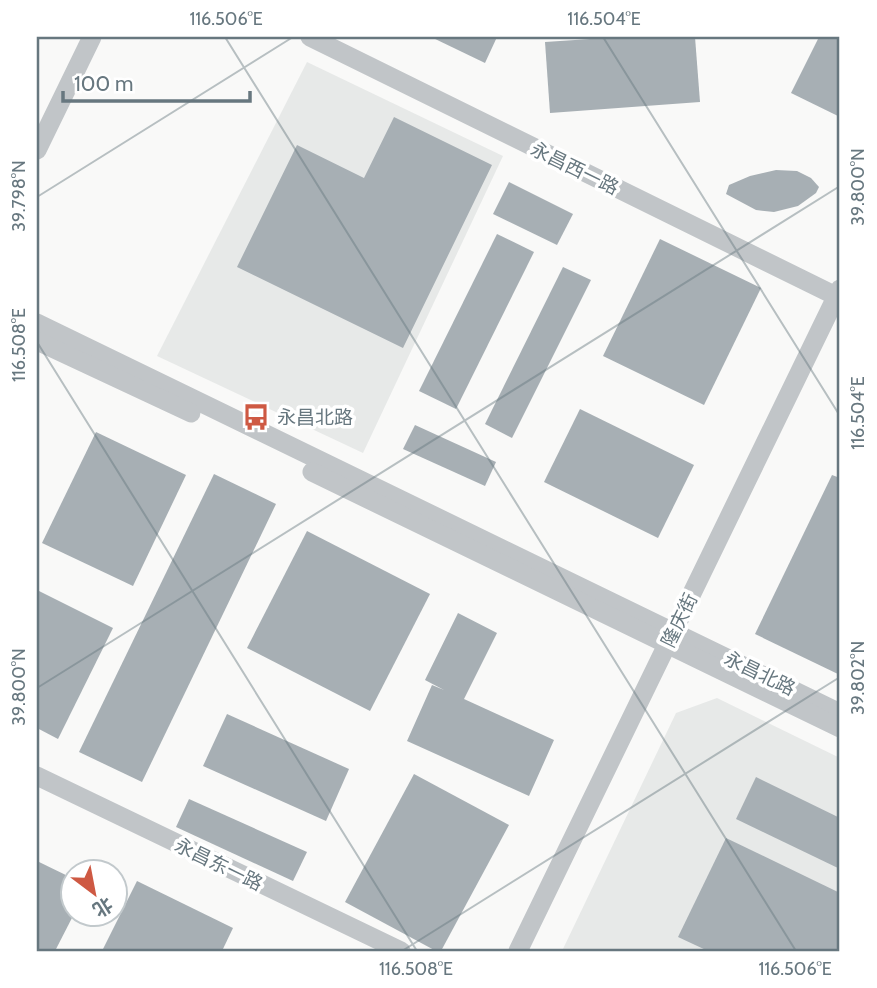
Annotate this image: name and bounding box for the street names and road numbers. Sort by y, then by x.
street label: 永昌西一路 [527,137,623,200]
street label: 隆庆街 [657,590,702,651]
street label: 永昌北路 [721,646,799,700]
street label: 永昌东一路 [171,833,267,896]

